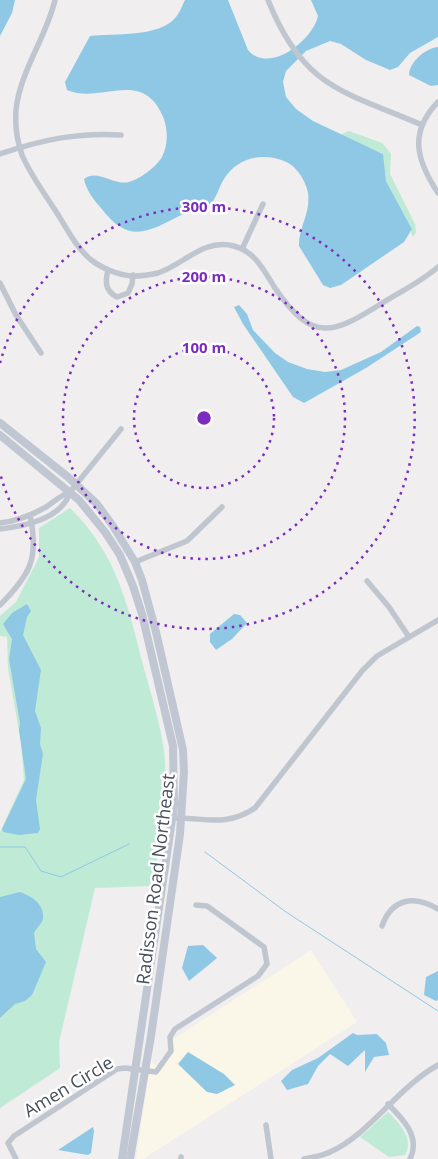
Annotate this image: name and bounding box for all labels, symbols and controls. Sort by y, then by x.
text: 300 m [182,196,226,216]
text: 200 m [182,266,226,286]
text: 100 m [182,337,226,357]
centre of rings [195,409,213,427]
street label: Radisson Road Northeast [130,772,180,986]
street label: Amen Circle [19,1050,117,1122]

